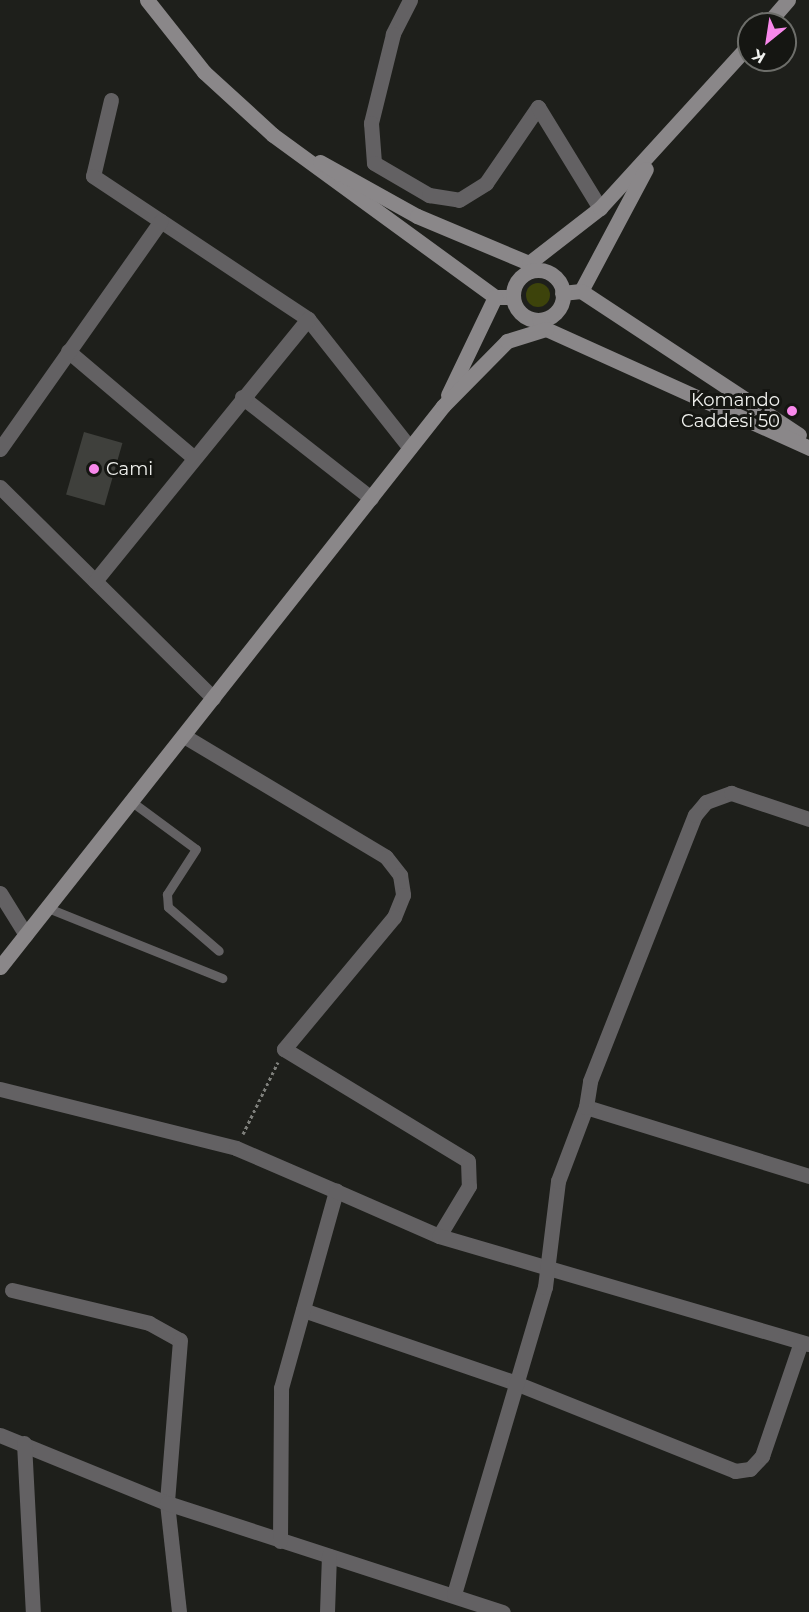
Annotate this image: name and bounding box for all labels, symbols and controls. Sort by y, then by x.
north arrow [737,12,797,72]
text: K [749,45,769,67]
place label: Komando Caddesi 50 [681,390,780,432]
marker: Komando Caddesi 50 [785,404,799,418]
place label: Cami [106,458,153,480]
marker: Cami [87,462,101,476]

